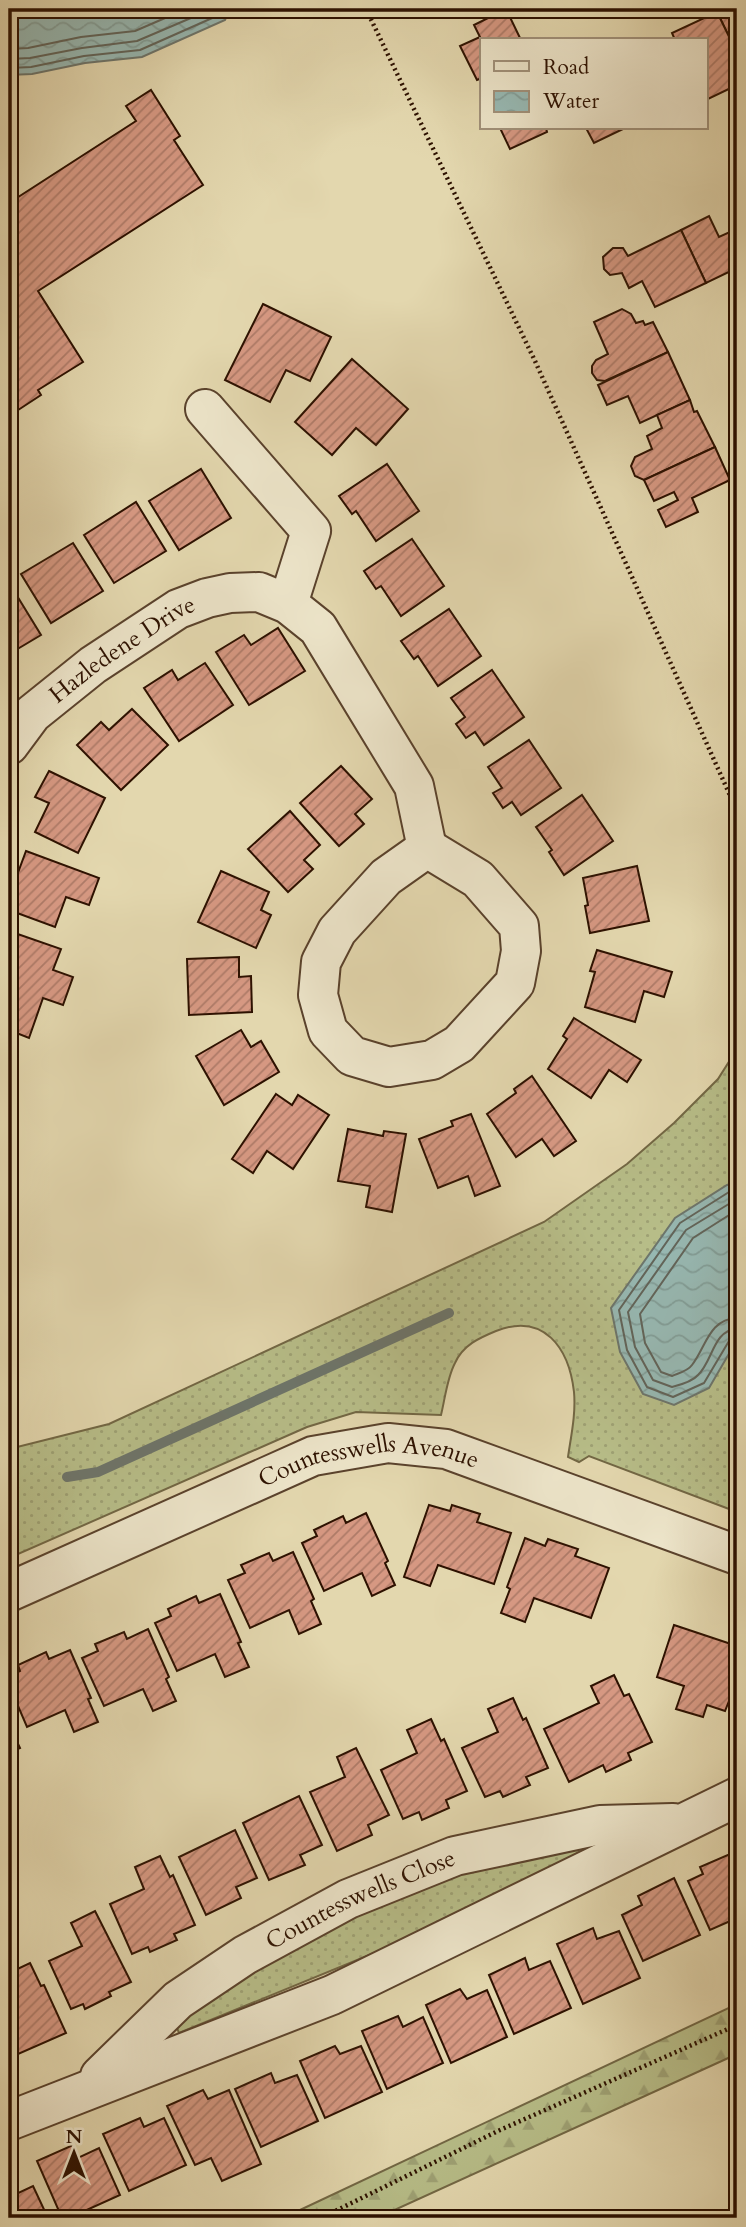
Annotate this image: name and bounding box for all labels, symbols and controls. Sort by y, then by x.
legend [480,38,708,130]
text: Road [543,53,589,82]
text: Water [542,87,599,116]
street label: Hazledene Drive [42,588,200,711]
street label: Countesswells Avenue [253,1427,484,1495]
street label: Countesswells Close [259,1841,460,1957]
north arrow [38,2118,108,2188]
text: N [66,2124,83,2150]

